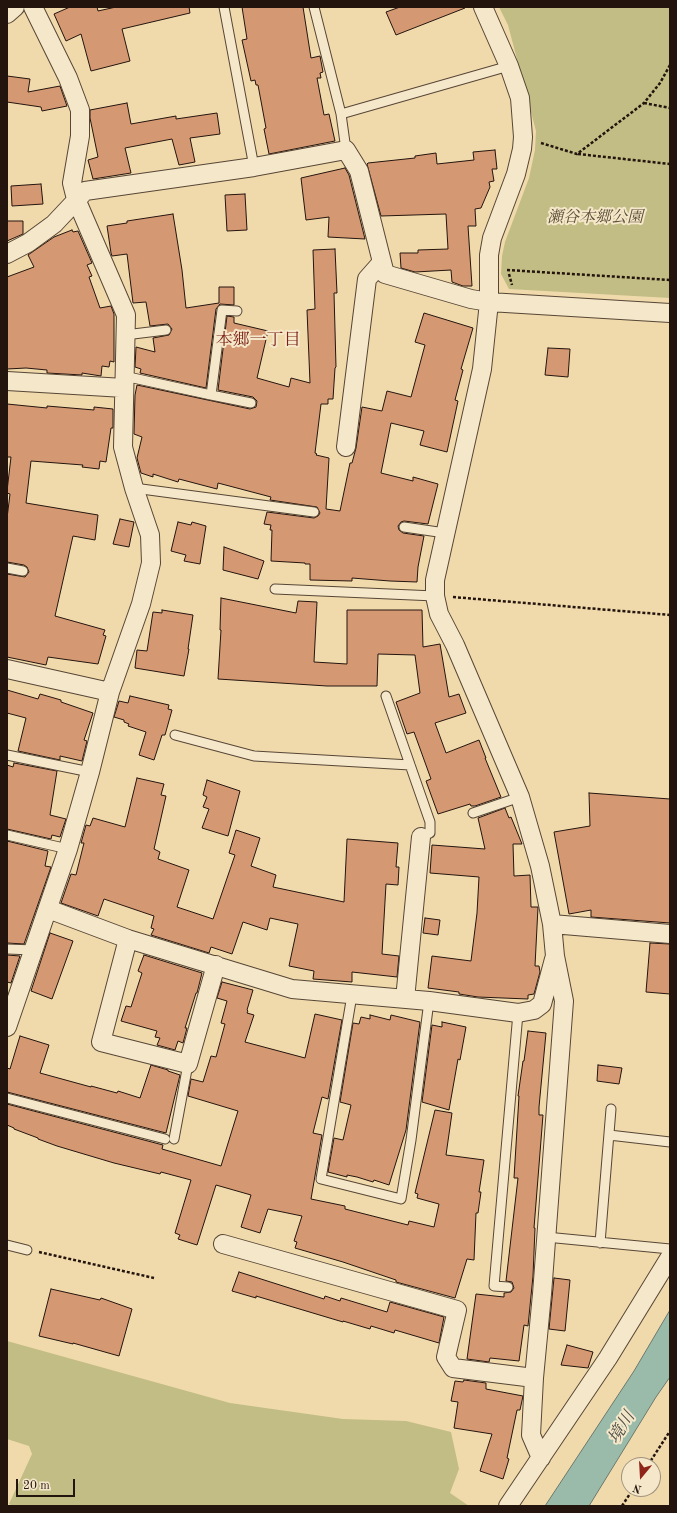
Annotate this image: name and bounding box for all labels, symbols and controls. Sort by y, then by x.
park label: 瀬谷本郷公園 [547,208,643,228]
district label: 本郷一丁目 [216,331,300,351]
water label: 境川 [604,1408,640,1448]
north arrow [621,1457,661,1497]
scale bar [18,1471,77,1497]
text: 20 m [23,1480,50,1492]
text: N [632,1481,643,1494]

